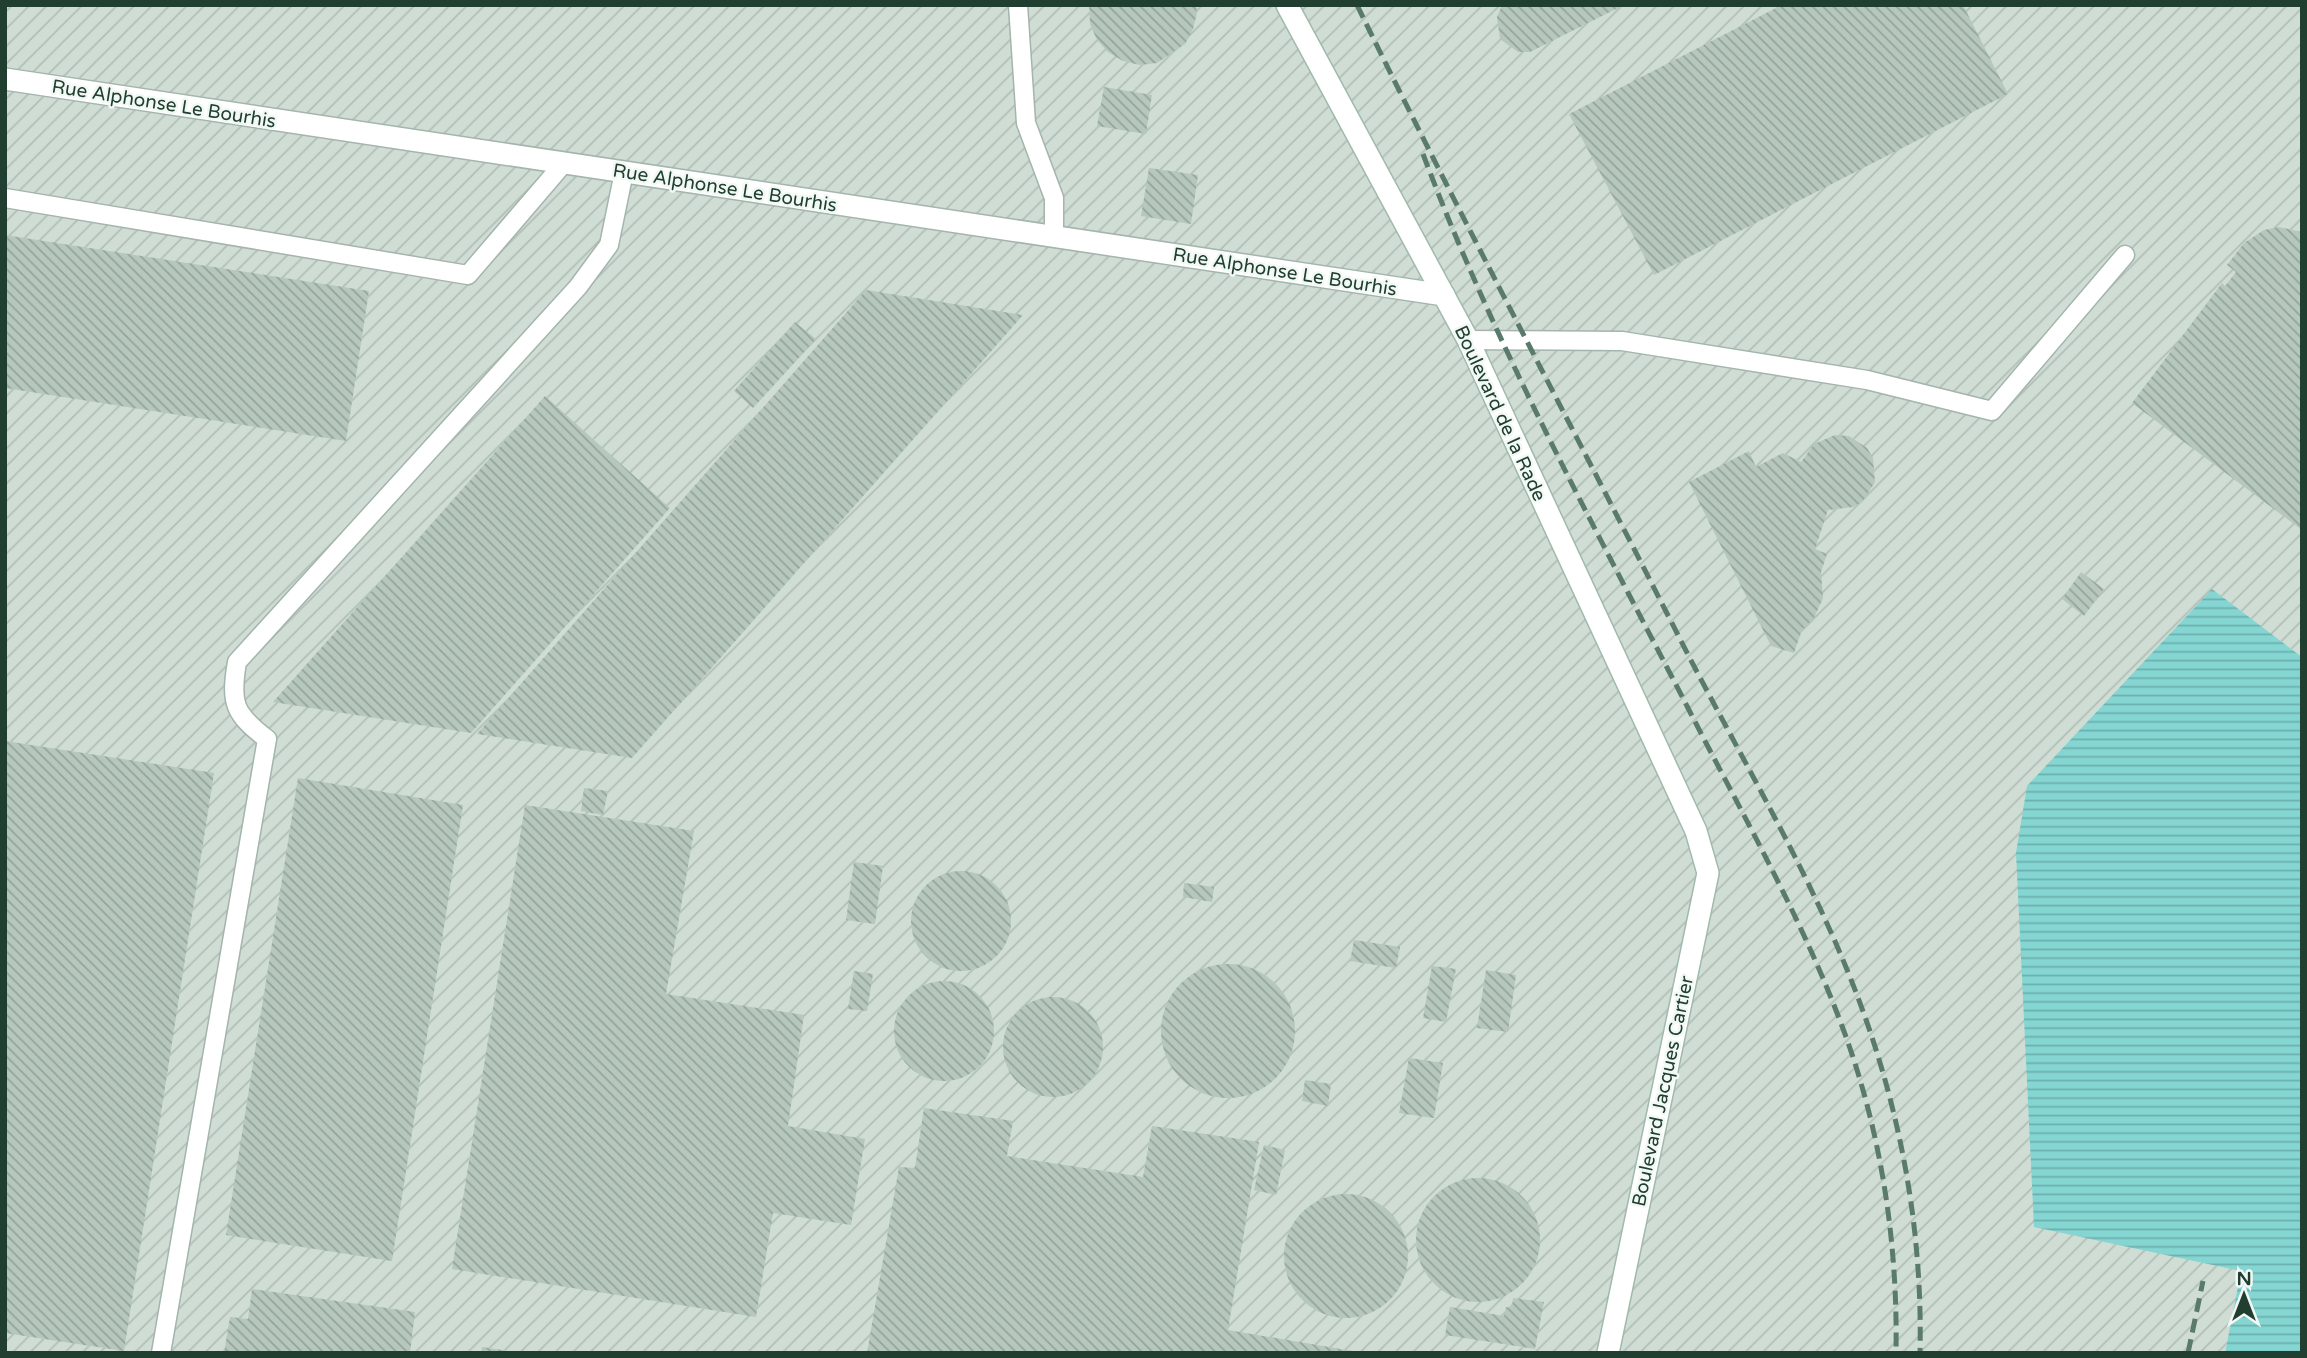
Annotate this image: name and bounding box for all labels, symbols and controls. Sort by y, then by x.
street label: Rue Alphonse Le Bourhis [50,75,277,133]
street label: Rue Alphonse Le Bourhis [611,159,838,217]
street label: Rue Alphonse Le Bourhis [1171,243,1398,301]
street label: Boulevard de la Rade [1450,322,1550,505]
street label: Boulevard Jacques Cartier [1628,973,1698,1209]
north arrow [2209,1260,2279,1330]
text: N [2236,1268,2252,1290]

